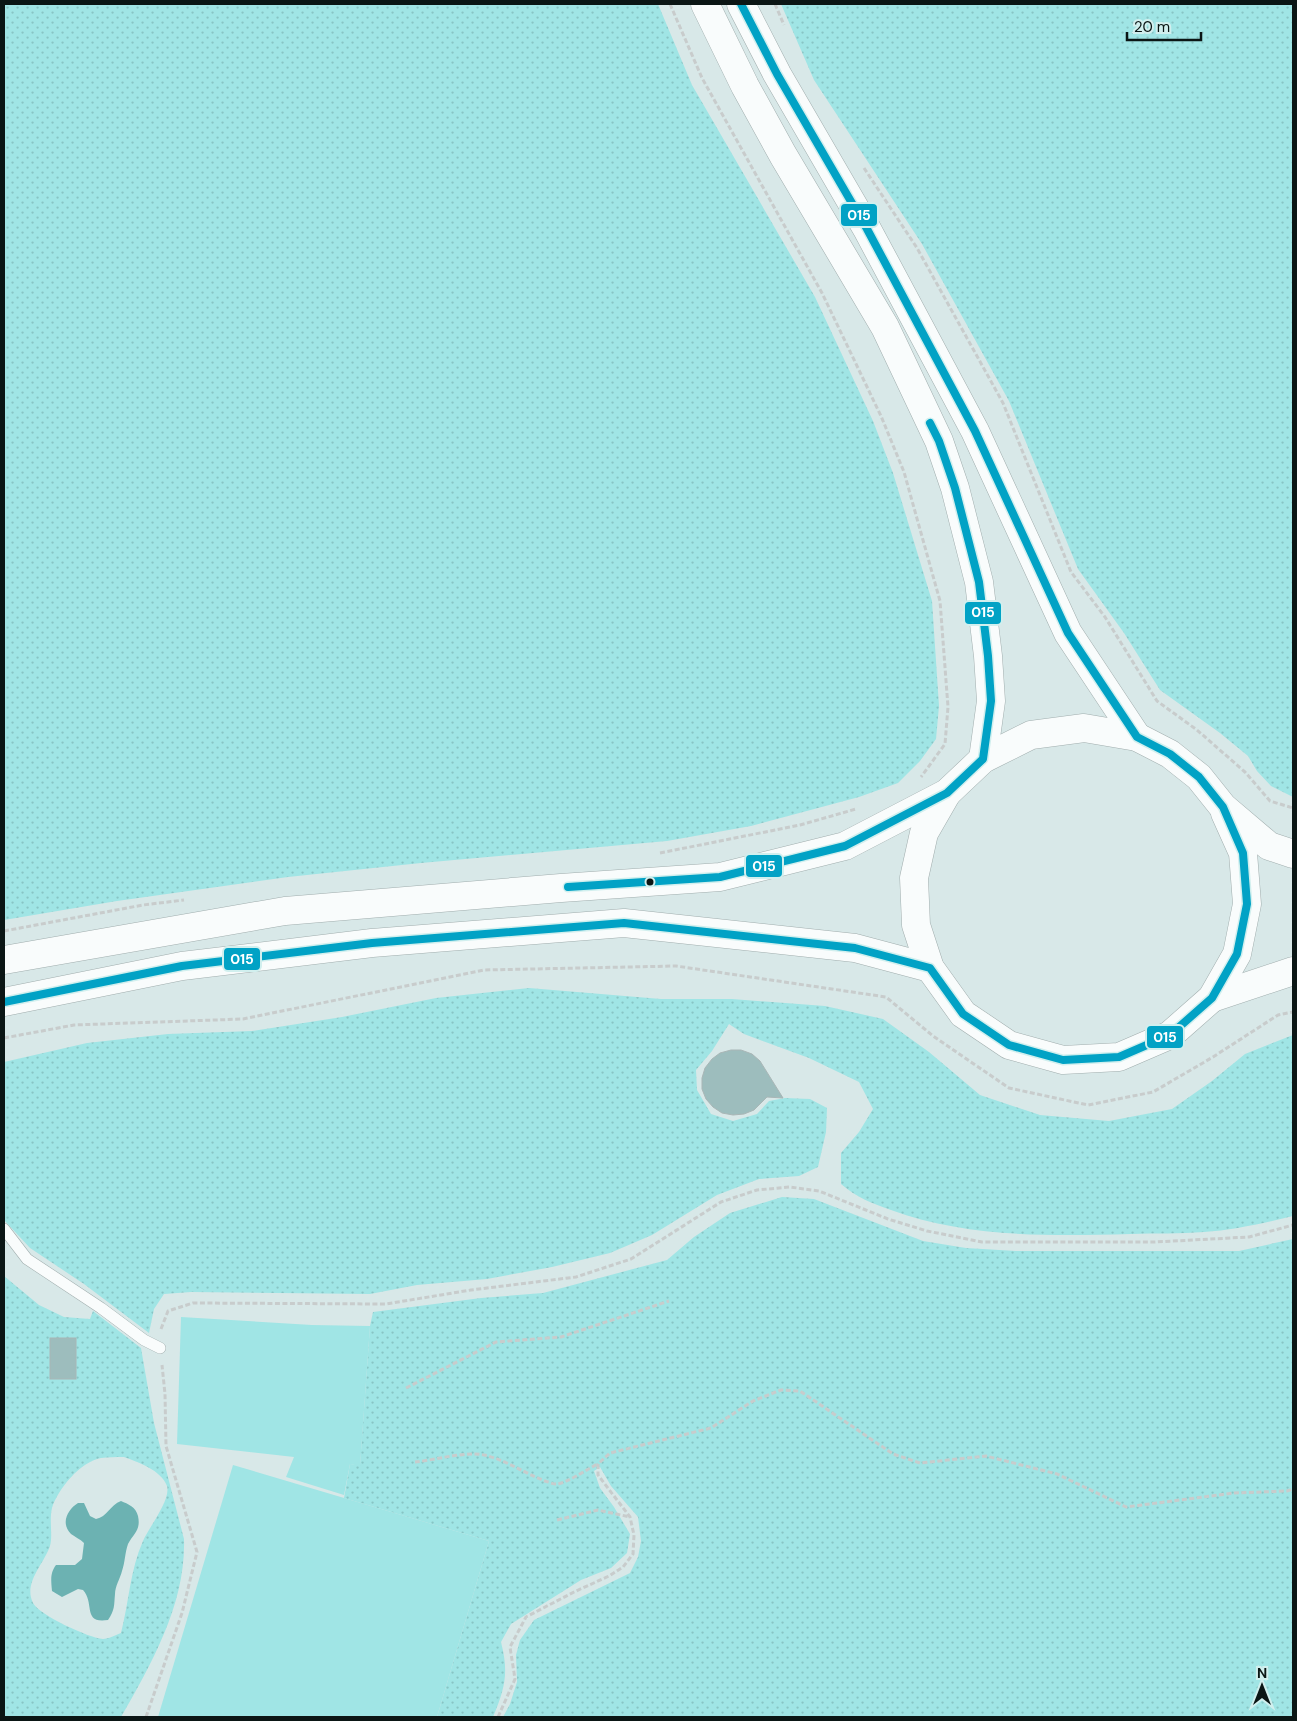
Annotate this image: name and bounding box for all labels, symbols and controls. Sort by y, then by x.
scale bar [1127,10,1201,42]
text: 20 m [1134,17,1170,37]
line badge: 015 [840,203,878,227]
text: 015 [847,206,871,224]
line badge: 015 [964,601,1002,625]
text: 015 [971,603,995,621]
line badge: 015 [745,854,783,878]
text: 015 [752,857,776,875]
unlabelled marker [645,877,655,887]
line badge: 015 [223,947,261,971]
text: 015 [230,950,254,968]
line badge: 015 [1146,1025,1184,1049]
text: 015 [1153,1028,1177,1046]
north arrow [1237,1661,1287,1711]
text: N [1257,1664,1267,1682]

